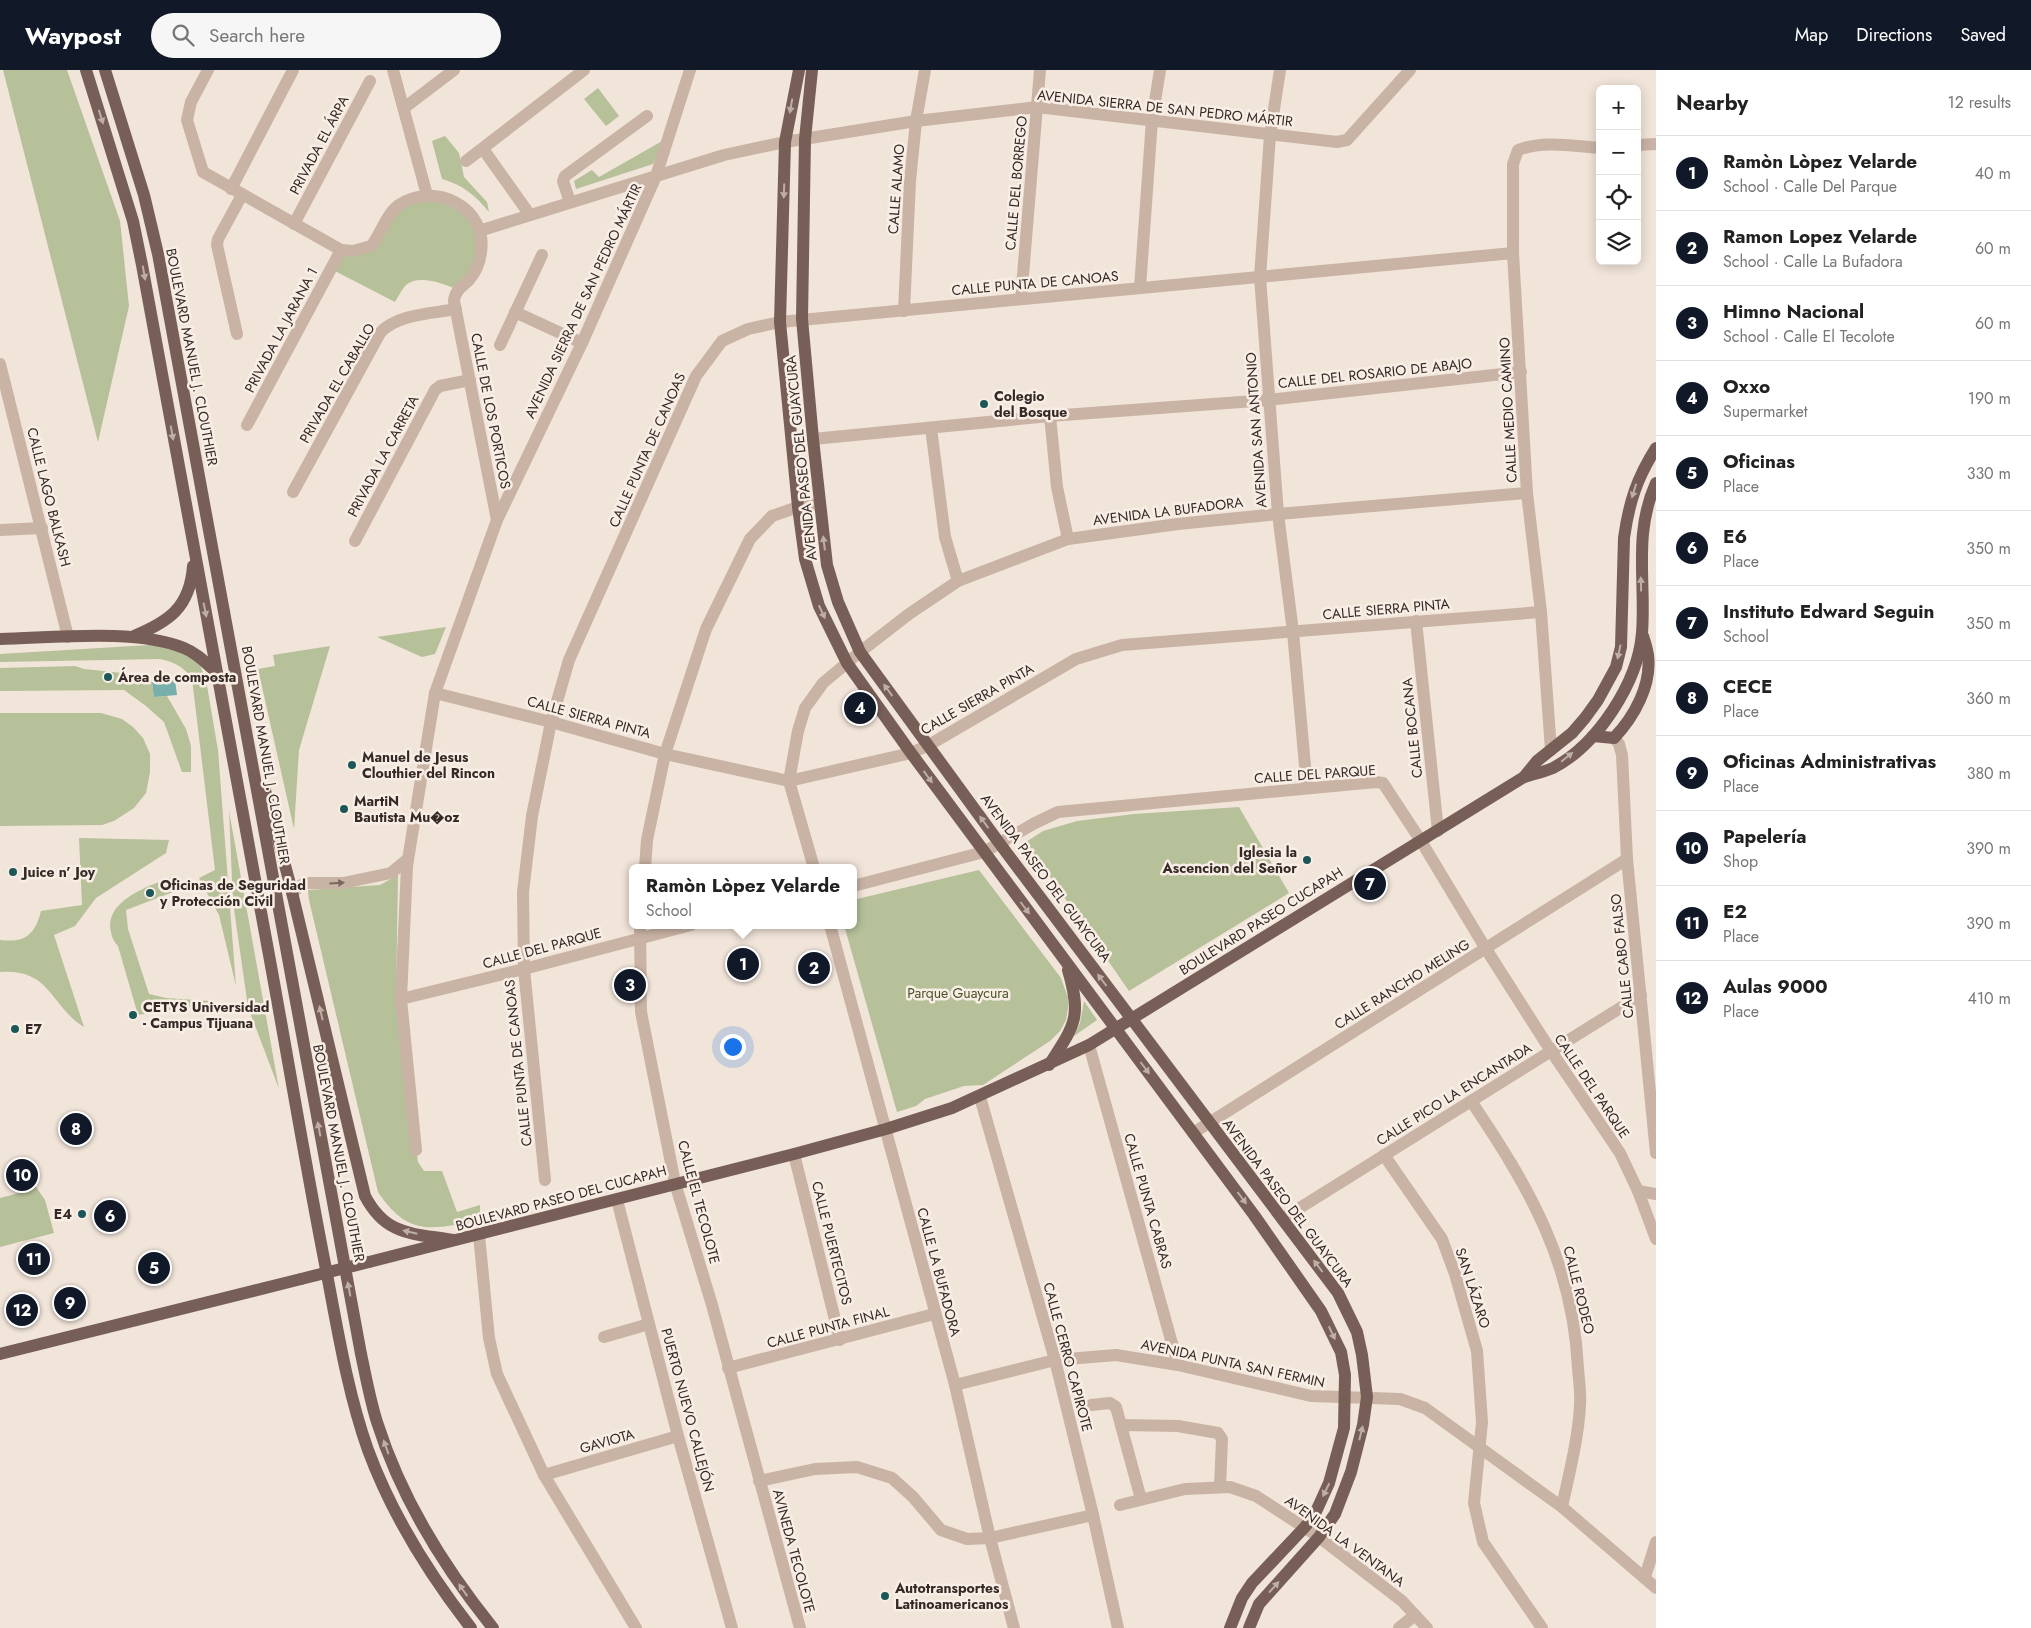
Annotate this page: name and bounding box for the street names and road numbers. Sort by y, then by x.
street label: AVENIDA SIERRA DE SAN PEDRO MÁRTIR [1036,85,1294,131]
street label: PRIVADA EL ÁRPA [284,91,354,198]
street label: CALLE DEL BORREGO [1000,115,1032,251]
street label: CALLE ALAMO [883,143,909,235]
street label: AVENIDA SIERRA DE SAN PEDRO MÁRTIR [520,180,646,422]
street label: BOULEVARD MANUEL J. CLOUTHIER [161,247,223,468]
street label: PRIVADA LA JARANA 1 [240,264,322,396]
street label: CALLE PUNTA DE CANOAS [951,266,1120,300]
street label: PRIVADA EL CABALLO [294,319,380,447]
street label: CALLE DE LOS PORTICOS [466,331,516,491]
street label: CALLE MEDIO CAMINO [1494,337,1522,483]
street label: AVENIDA SAN ANTONIO [1241,352,1271,508]
street label: CALLE DEL ROSARIO DE ABAJO [1277,353,1473,393]
street label: AVENIDA PASEO DEL GUAYCURA [780,354,822,562]
street label: CALLE PUNTA DE CANOAS [604,369,690,531]
street label: PRIVADA LA CARRETA [342,391,424,520]
street label: CALLE LAGO BALKASH [22,425,76,569]
street label: AVENIDA LA BUFADORA [1092,492,1245,530]
street label: CALLE SIERRA PINTA [1322,593,1451,625]
street label: BOULEVARD MANUEL J. CLOUTHIER [237,644,295,866]
street label: CALLE SIERRA PINTA [917,658,1038,739]
street label: CALLE BOCANA [1397,676,1427,779]
street label: CALLE SIERRA PINTA [525,691,654,743]
street label: CALLE DEL PARQUE [1253,760,1377,788]
street label: AVENIDA PASEO DEL GUAYCURA [976,790,1117,967]
street label: BOULEVARD PASEO CUCAPAH [1175,862,1347,980]
street label: CALLE CABO FALSO [1606,893,1638,1019]
street label: CALLE DEL PARQUE [480,923,604,973]
street label: CALLE RANCHO MELING [1330,934,1474,1034]
street label: CALLE PUNTA DE CANOAS [499,978,537,1147]
street label: CALLE DEL PARQUE [1550,1030,1634,1142]
street label: CALLE PICO LA ENCANTADA [1372,1037,1536,1150]
street label: BOULEVARD MANUEL J. CLOUTHIER [308,1043,370,1264]
street label: AVENIDA PASEO DEL GUAYCURA [1218,1115,1359,1292]
street label: CALLE PUNTA CABRAS [1119,1131,1177,1271]
street label: CALLE EL TECOLOTE [673,1138,725,1266]
street label: BOULEVARD PASEO DEL CUCAPAH [453,1160,669,1236]
street label: CALLE PUERTECITOS [807,1179,857,1307]
street label: CALLE LA BUFADORA [912,1205,966,1339]
street label: CALLE RODEO [1558,1244,1600,1336]
street label: SAN LÁZARO [1451,1245,1495,1331]
street label: CALLE CERRO CAPIROTE [1038,1280,1098,1434]
street label: CALLE PUNTA FINAL [765,1301,892,1353]
street label: PUERTO NUEVO CALLEJÓN [656,1326,720,1494]
street label: AVENIDA PUNTA SAN FERMIN [1139,1334,1327,1392]
street label: GAVIOTA [577,1423,637,1458]
street label: AVINEDA TECOLOTE [768,1487,820,1615]
street label: AVENIDA LA VENTANA [1281,1491,1410,1592]

